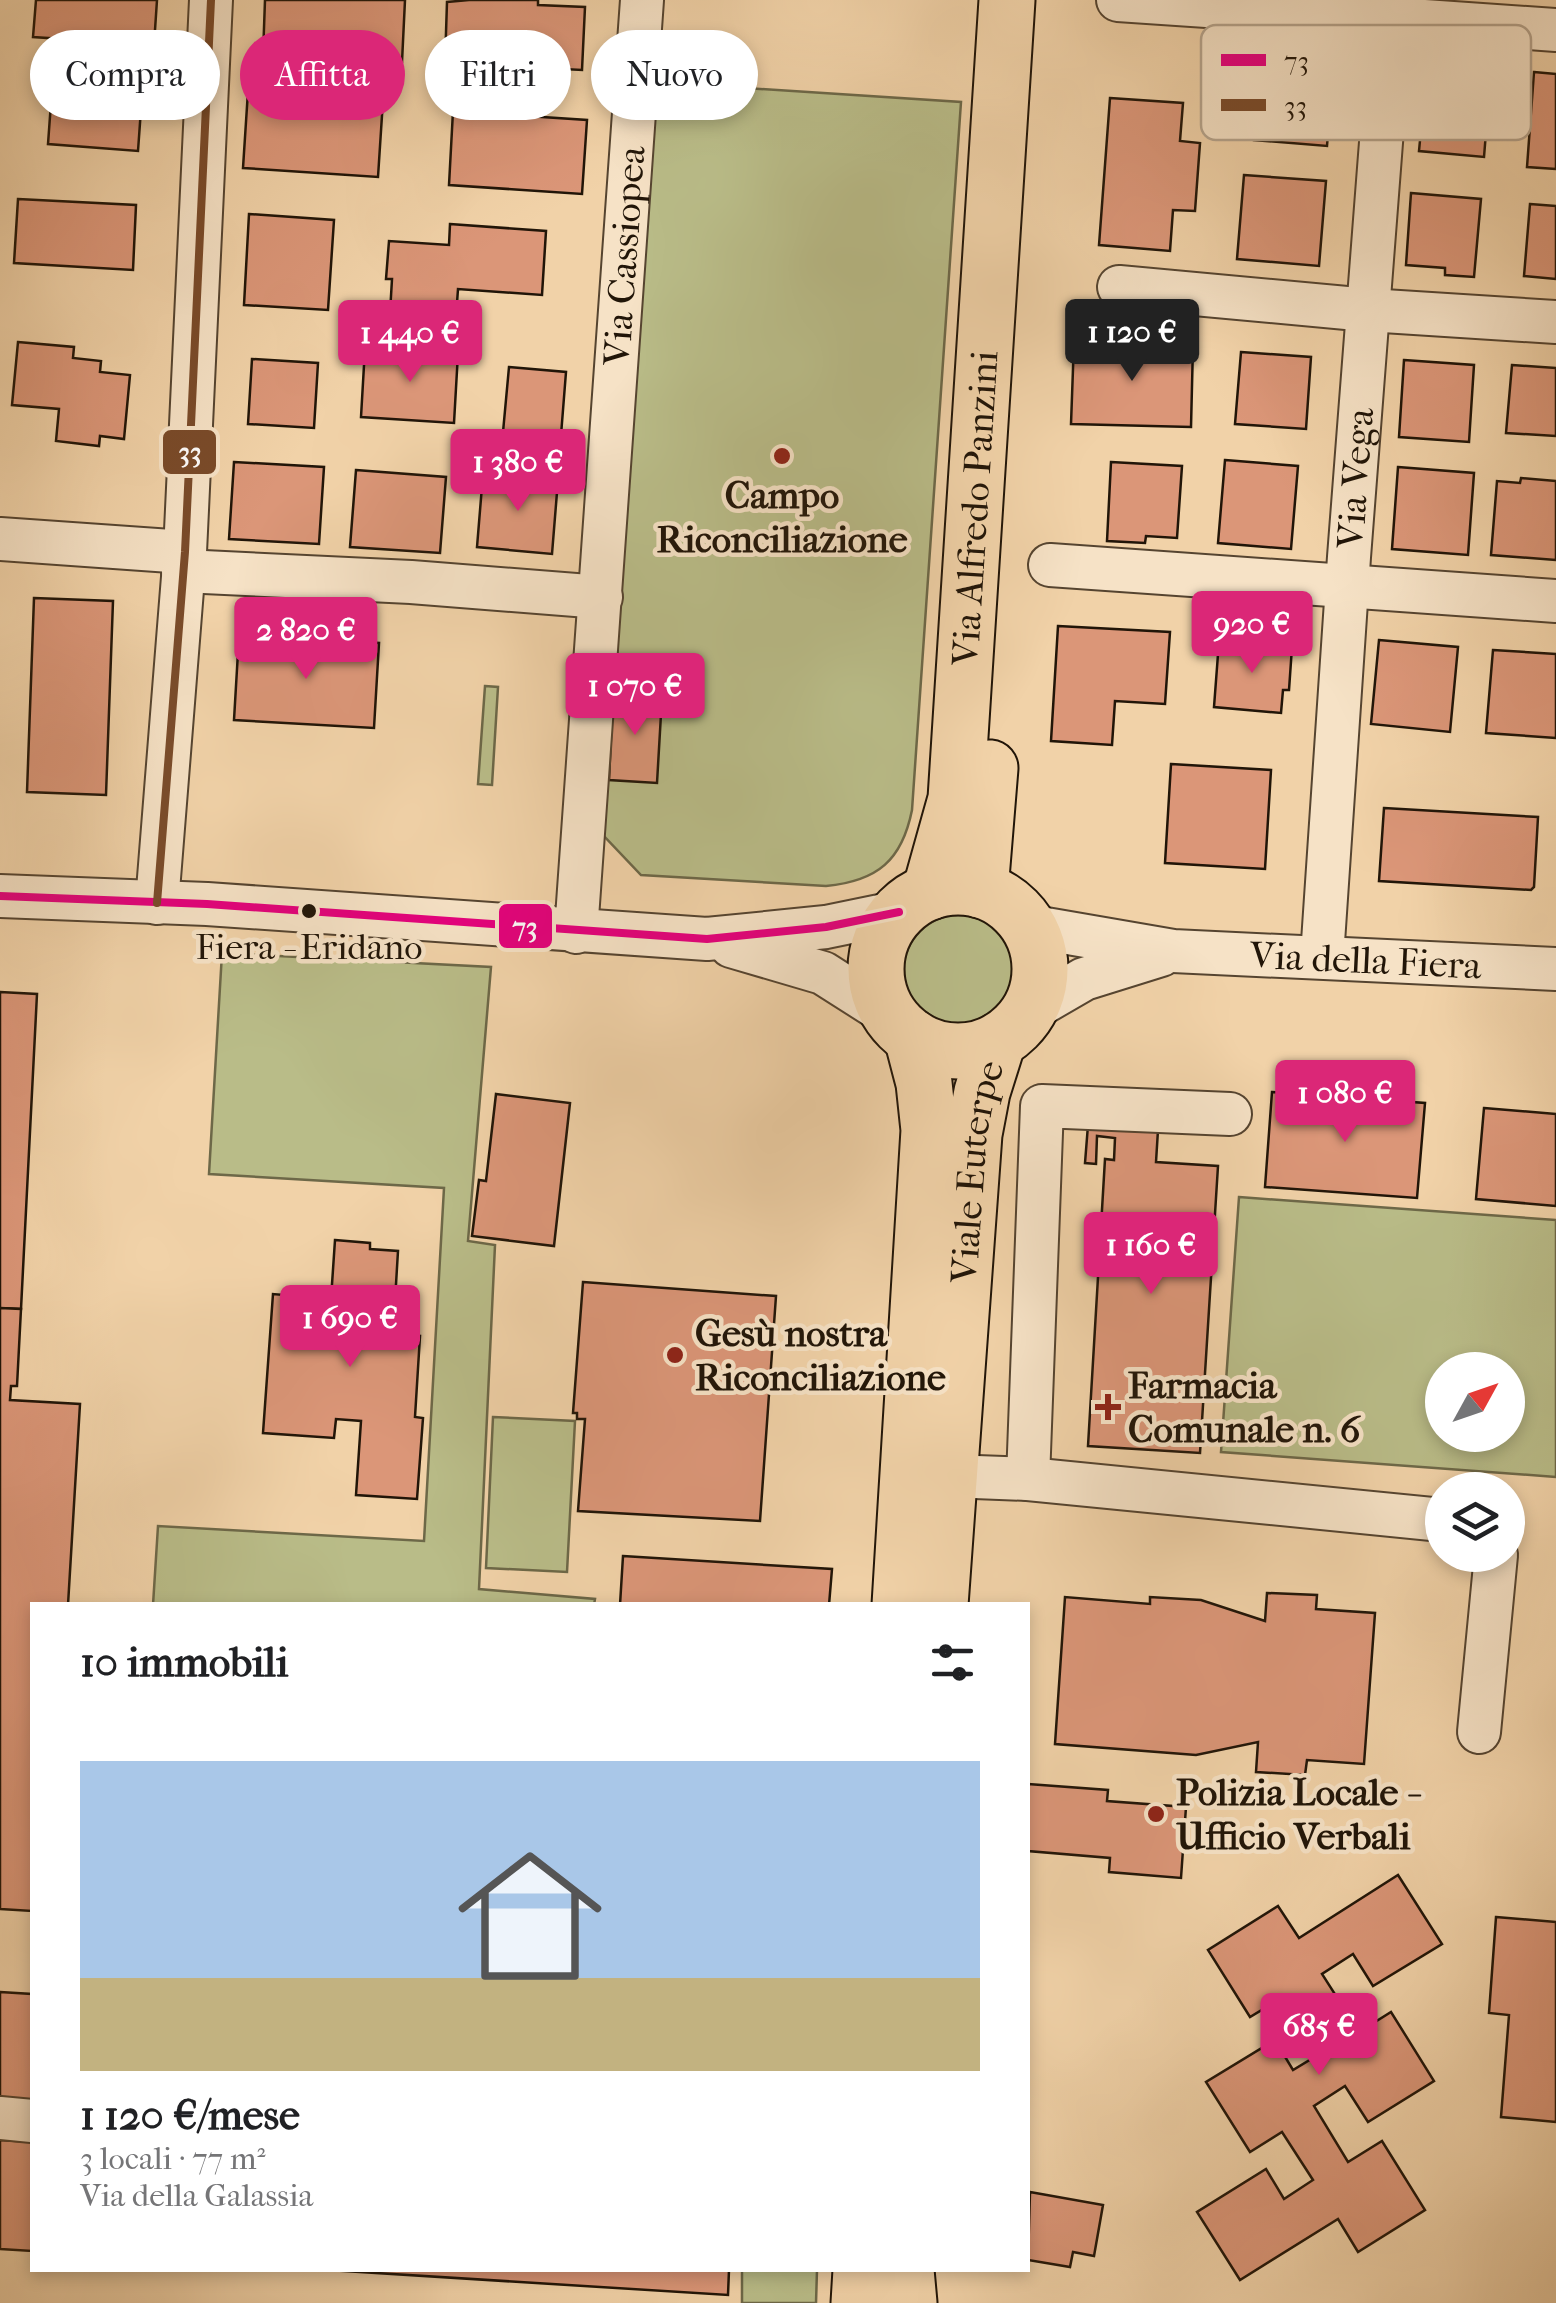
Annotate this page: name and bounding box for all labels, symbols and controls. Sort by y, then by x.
legend [1201,25,1531,140]
chip: Compra [30,30,220,120]
chip: Affitta [240,30,405,120]
chip: Filtri [425,30,571,120]
chip: Nuovo [591,30,758,120]
text: 73 [1284,44,1309,77]
text: 33 [1284,89,1307,122]
street label: Via Cassiopea [594,144,654,368]
pin: 1 120 € [1040,299,1224,384]
pin: 1 440 € [318,300,502,385]
text: 1 120 € [1087,313,1177,350]
text: 1 440 € [360,314,460,351]
street label: Via Alfredo Panzini [942,349,1007,668]
street label: Via Vega [1327,406,1383,551]
line badge: 33 [161,428,218,476]
pin: 1 380 € [426,429,610,514]
text: 33 [179,435,201,468]
text: 1 380 € [472,443,564,480]
marker: Campo Riconciliazione [771,445,793,467]
place label: Campo Riconciliazione [657,473,908,562]
pin: 920 € [1182,591,1322,676]
pin: 2 820 € [214,597,398,682]
text: 920 € [1214,605,1290,642]
text: 2 820 € [256,611,356,648]
pin: 1 070 € [543,653,727,738]
text: 1 070 € [588,667,682,704]
marker: Fiera - Eridano [299,901,319,921]
line badge: 73 [497,902,554,950]
text: 73 [512,910,538,943]
place label: Fiera - Eridano [195,926,423,968]
street label: Via della Fiera [1248,932,1483,988]
street label: Viale Euterpe [941,1055,1013,1286]
pin: 1 080 € [1253,1060,1437,1145]
text: 1 080 € [1297,1074,1393,1111]
pin: 1 160 € [1059,1212,1243,1297]
text: 1 160 € [1106,1226,1196,1263]
pin: 1 690 € [258,1285,442,1370]
text: 1 690 € [302,1299,398,1336]
place label: Gesù nostra Riconciliazione [695,1311,946,1400]
marker: Gesù nostra Riconciliazione [664,1344,686,1366]
north arrow [1425,1352,1525,1452]
map controls [1425,1352,1525,1572]
place label: Farmacia Comunale n. 6 [1128,1363,1362,1452]
marker: Farmacia Comunale n. 6 [1097,1396,1119,1418]
button: layers [1425,1472,1525,1572]
icon: filters [925,1635,980,1690]
text: 10 immobili [80,1638,288,1687]
place label: Polizia Locale - Ufficio Verbali [1176,1770,1421,1859]
marker: Polizia Locale - Ufficio Verbali [1145,1803,1167,1825]
icon: home [440,1826,620,2006]
pin: 685 € [1249,1993,1389,2078]
text: 685 € [1282,2007,1356,2044]
text: 1 120 €/mese [80,2091,300,2140]
text: 3 locali · 77 m² [80,2140,266,2177]
text: Via della Galassia [80,2177,313,2214]

